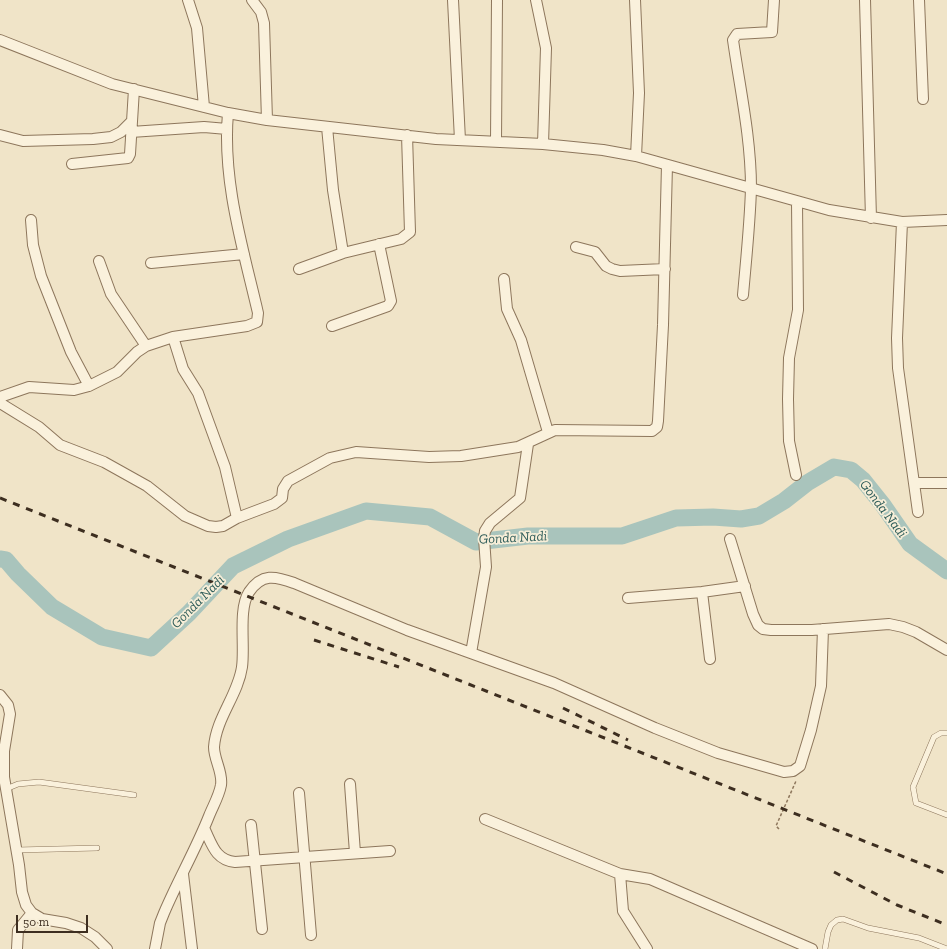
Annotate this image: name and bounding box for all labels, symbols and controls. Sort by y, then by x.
water label: Gonda Nadi [856,477,910,541]
water label: Gonda Nadi [478,528,548,548]
water label: Gonda Nadi [168,572,228,632]
scale bar [18,907,90,933]
text: 50 m [23,915,49,929]

